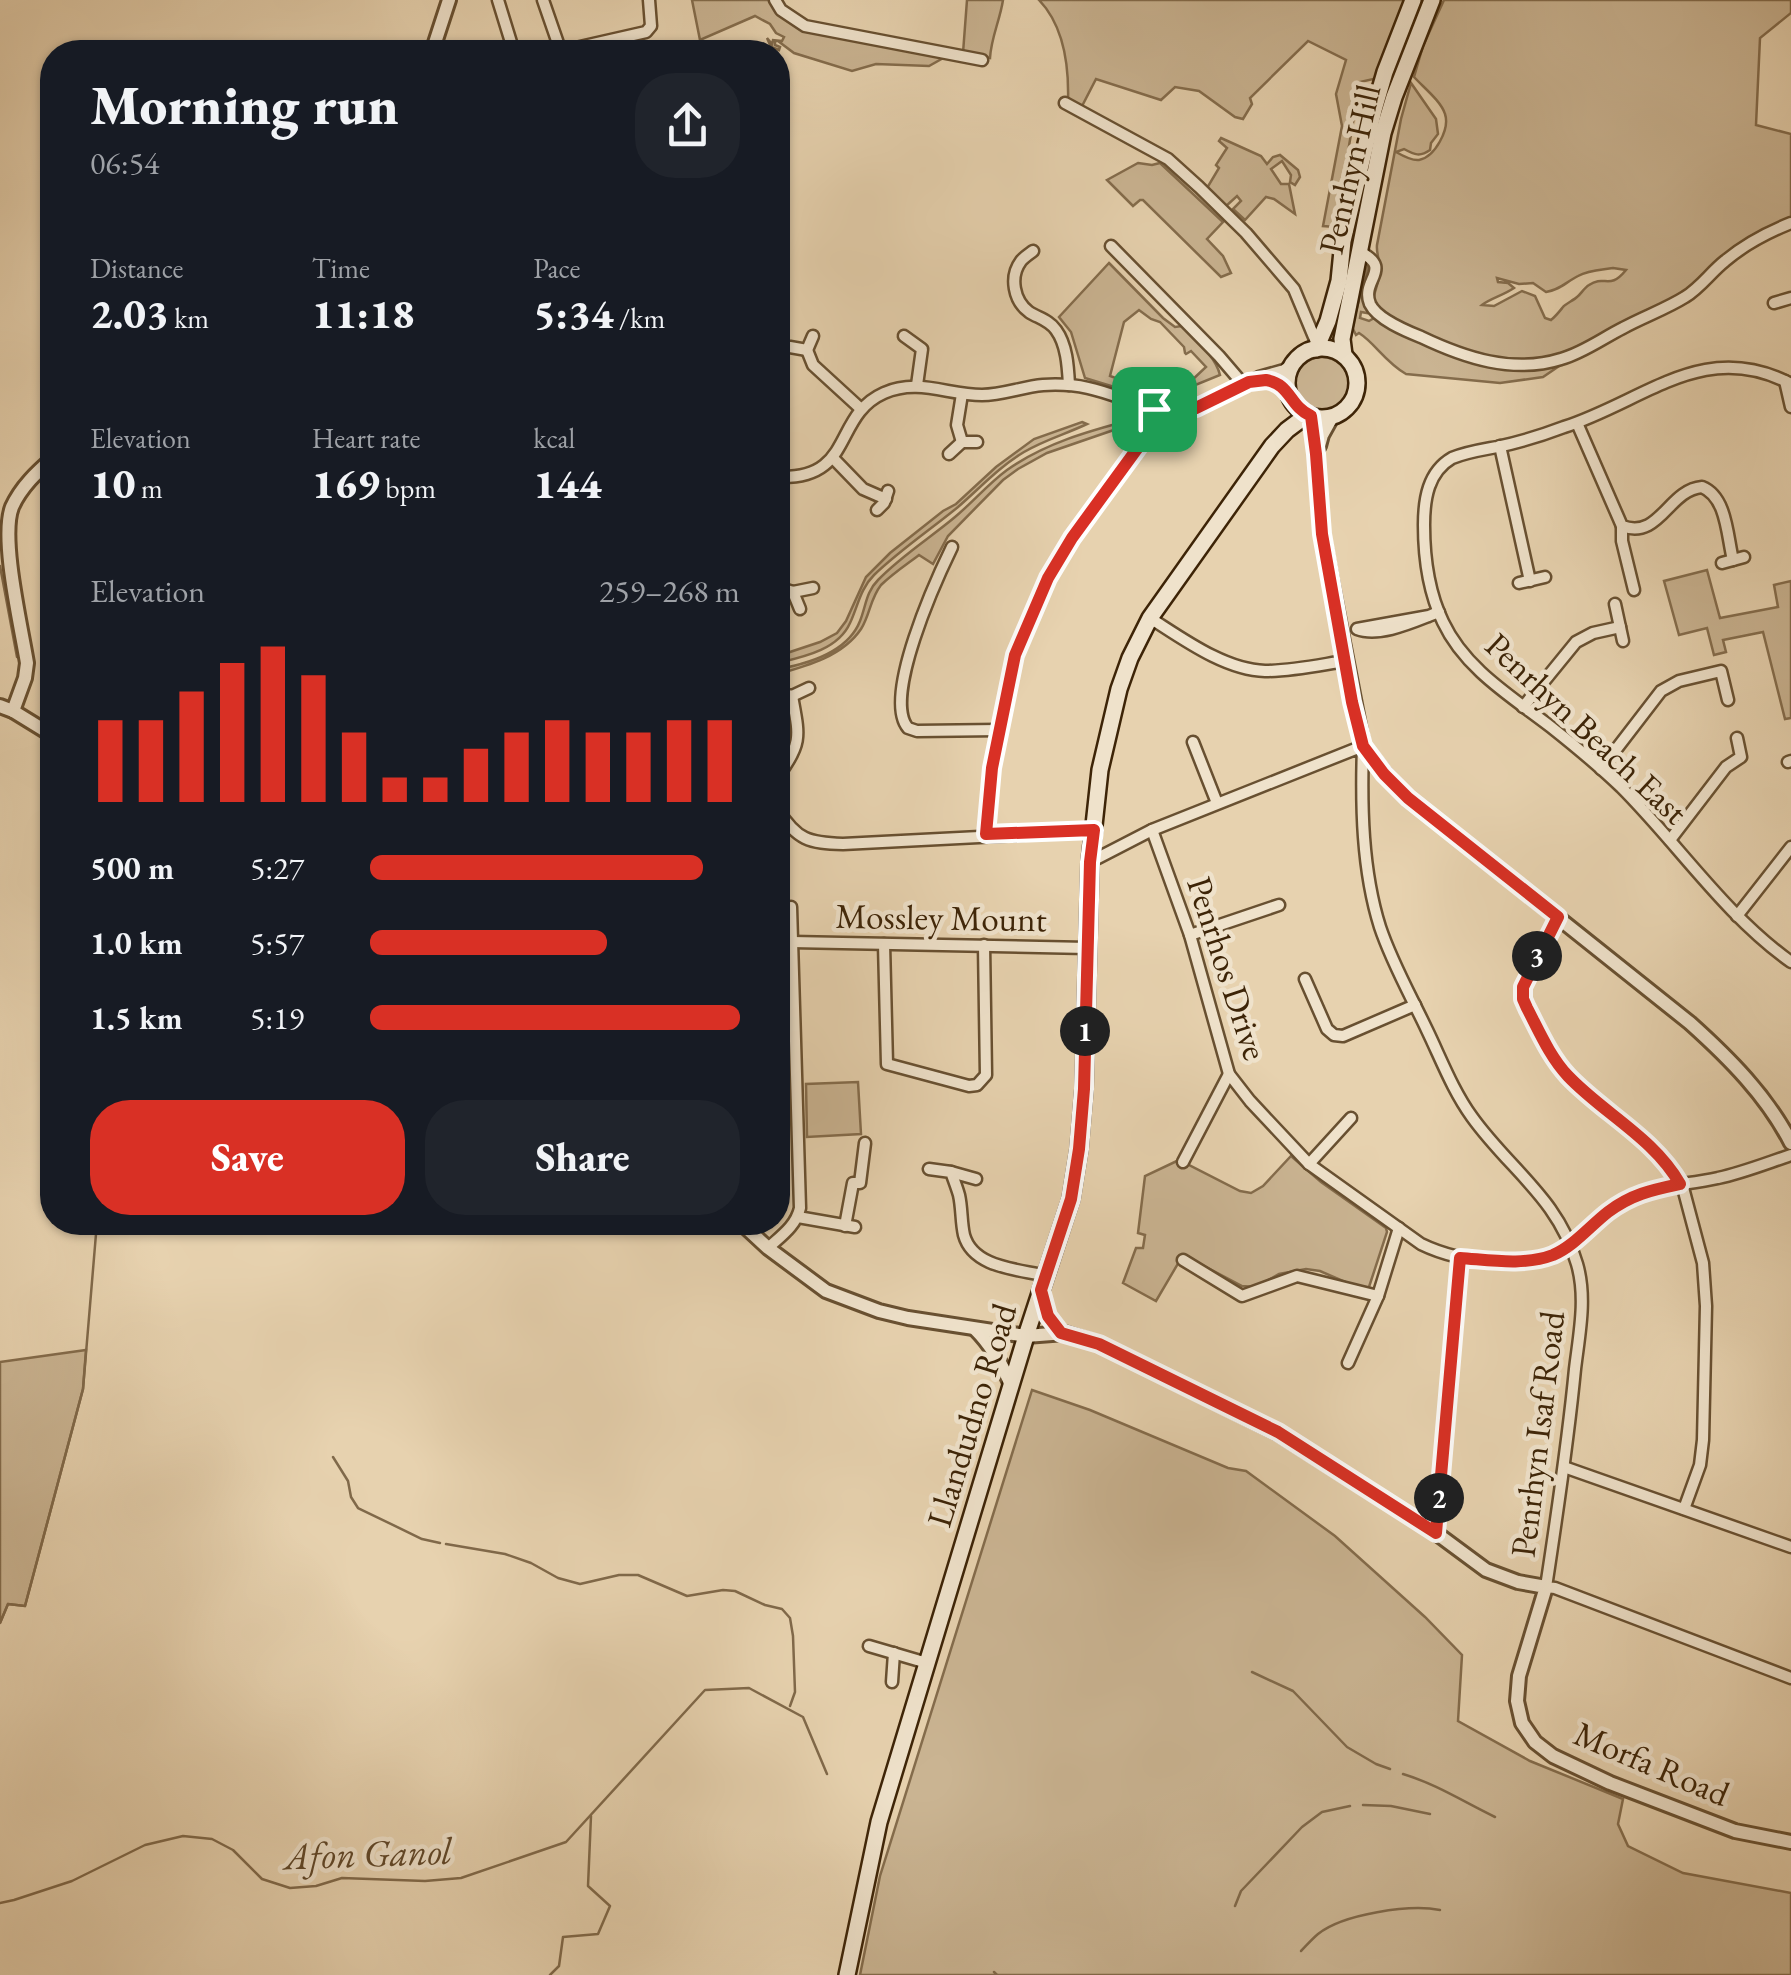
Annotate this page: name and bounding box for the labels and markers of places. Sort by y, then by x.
pin [1112,367,1197,452]
pin: 3 [1512,931,1562,981]
pin: 1 [1060,1006,1110,1056]
pin: 2 [1414,1473,1464,1523]

